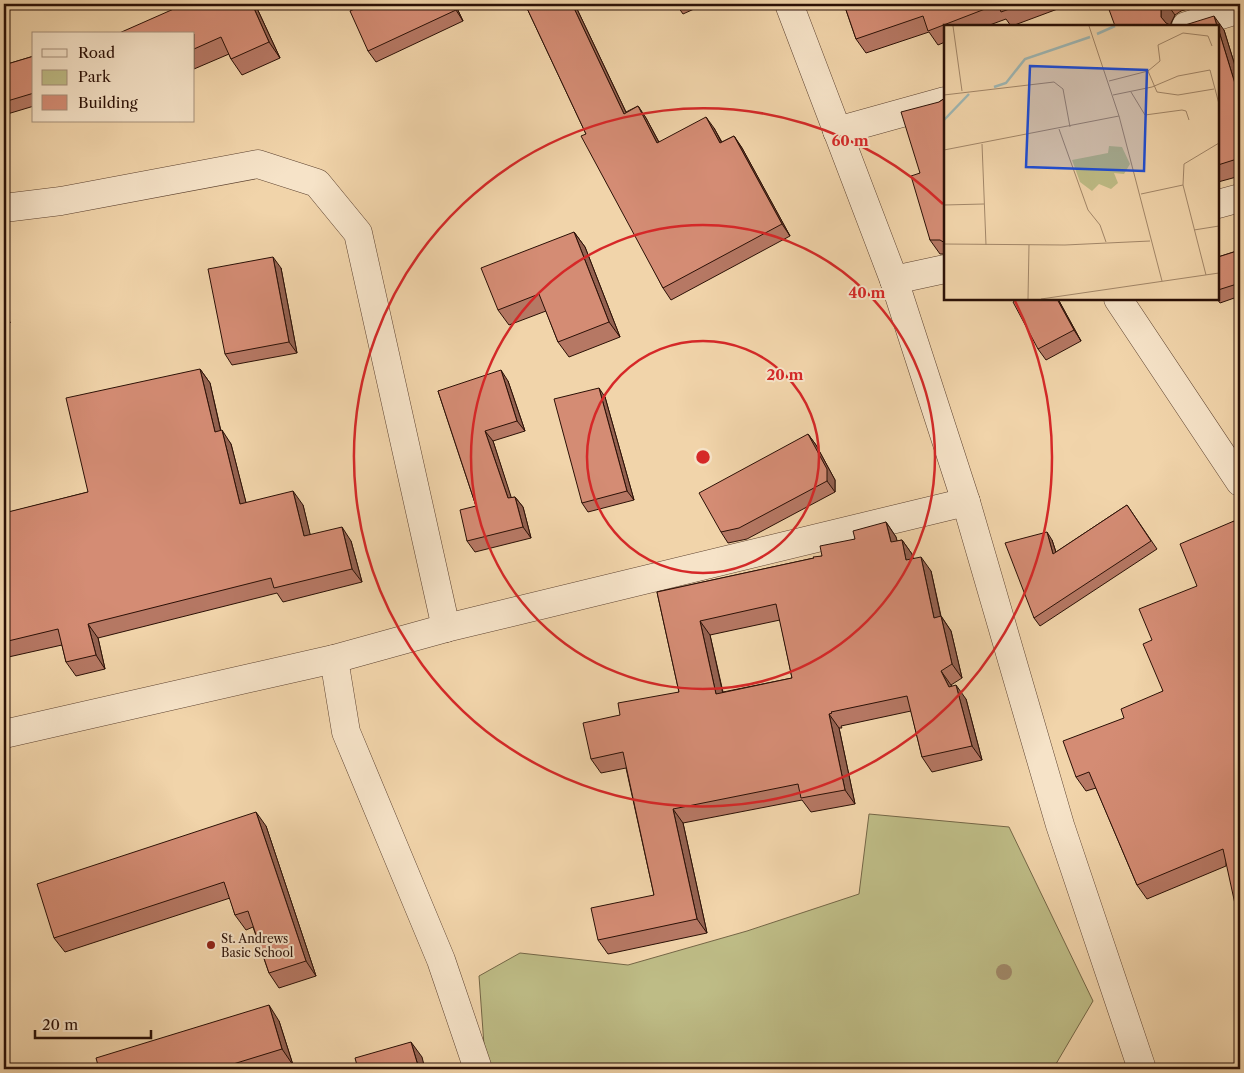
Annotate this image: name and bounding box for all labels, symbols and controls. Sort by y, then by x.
inset map [944,25,1219,300]
legend [32,32,195,122]
text: Road [78,43,115,62]
text: Park [78,67,112,86]
text: Building [78,93,138,112]
text: 60 m [831,131,869,150]
text: 40 m [848,283,886,302]
text: 20 m [766,365,804,384]
centre of rings [694,448,712,466]
place label: St. Andrews Basic School [221,931,294,960]
marker: St. Andrews Basic School [205,939,217,951]
scale bar [35,1008,151,1040]
text: 20 m [42,1015,78,1034]

